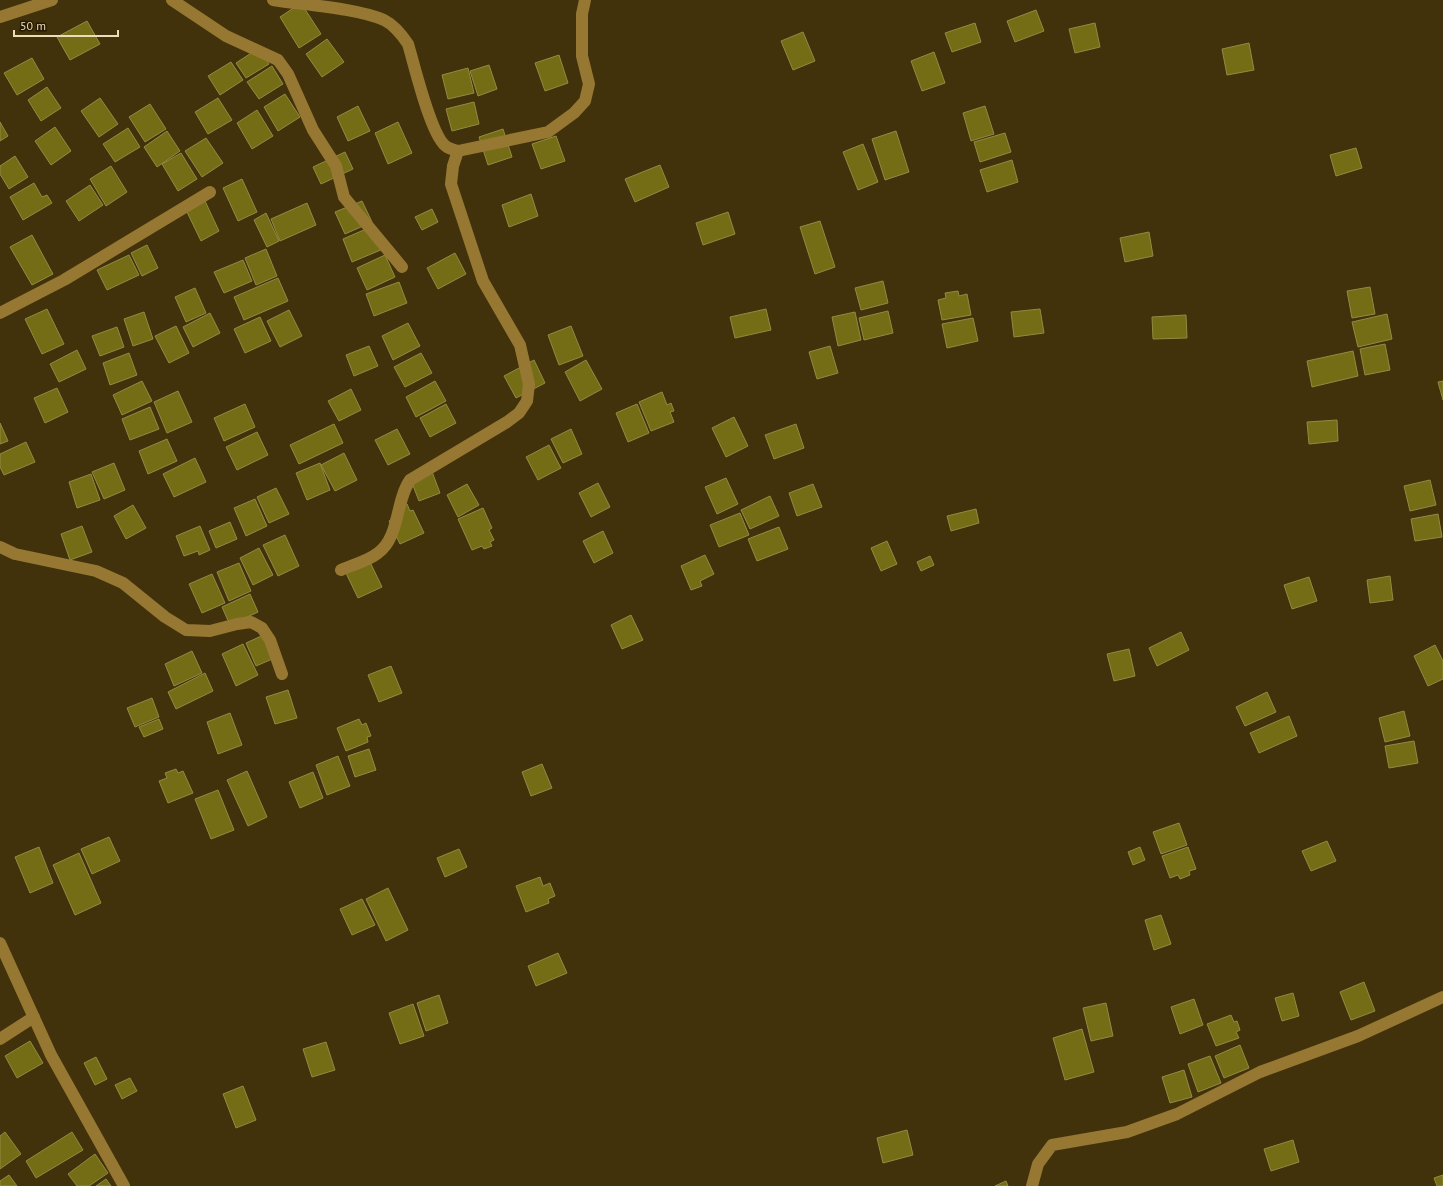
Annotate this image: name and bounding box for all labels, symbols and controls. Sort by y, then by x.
scale bar [14,12,118,38]
text: 50 m [20,18,46,33]

